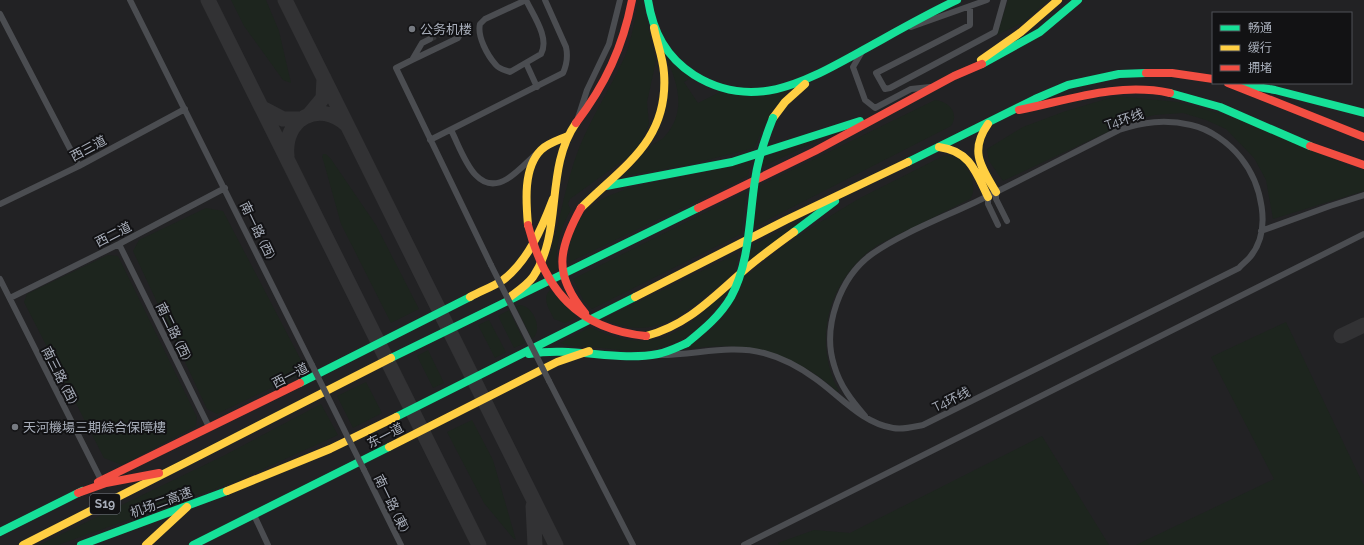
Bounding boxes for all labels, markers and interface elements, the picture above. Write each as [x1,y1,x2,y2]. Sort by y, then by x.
legend [1212,12,1352,84]
text: 畅通 [1248,21,1272,35]
place label: 公务机楼 [420,22,472,37]
marker: 公务机楼 [407,24,417,34]
text: 缓行 [1248,41,1272,55]
text: 拥堵 [1248,61,1272,75]
street label: T4环线 [1103,106,1145,133]
street label: 西三道 [67,133,109,164]
street label: 南一路 (西) [237,199,278,262]
street label: 西二道 [92,219,134,250]
street label: 南二路 (西) [153,300,194,363]
street label: 南三路 (西) [39,344,80,406]
street label: 西一道 [269,360,311,391]
street label: T4环线 [930,384,972,415]
place label: 天河機場三期綜合保障樓 [23,420,166,435]
street label: 东一道 [364,420,406,451]
marker: 天河機場三期綜合保障樓 [10,422,20,432]
street label: 南一路 (東) [371,472,412,535]
street label: 机场二高速 [128,484,194,521]
road number: S19 [90,494,120,514]

